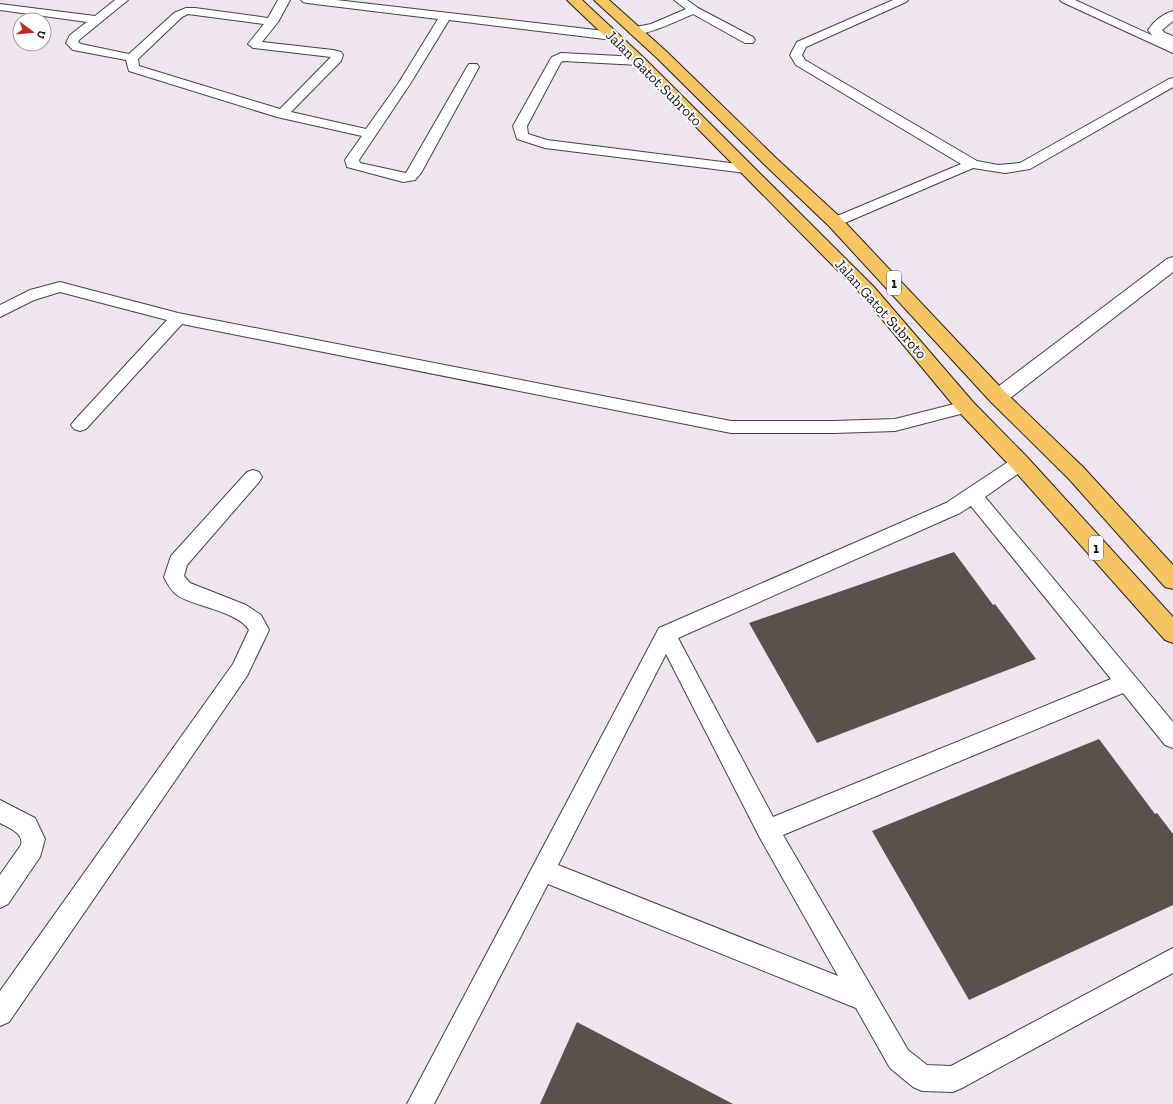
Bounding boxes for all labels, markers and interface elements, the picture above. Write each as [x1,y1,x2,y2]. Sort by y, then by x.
north arrow [12,12,52,52]
street label: Jalan Gatot Subroto [602,26,706,130]
text: U [34,29,48,40]
street label: Jalan Gatot Subroto [831,255,931,363]
road number: 1 [887,271,901,295]
road number: 1 [1089,536,1103,560]

